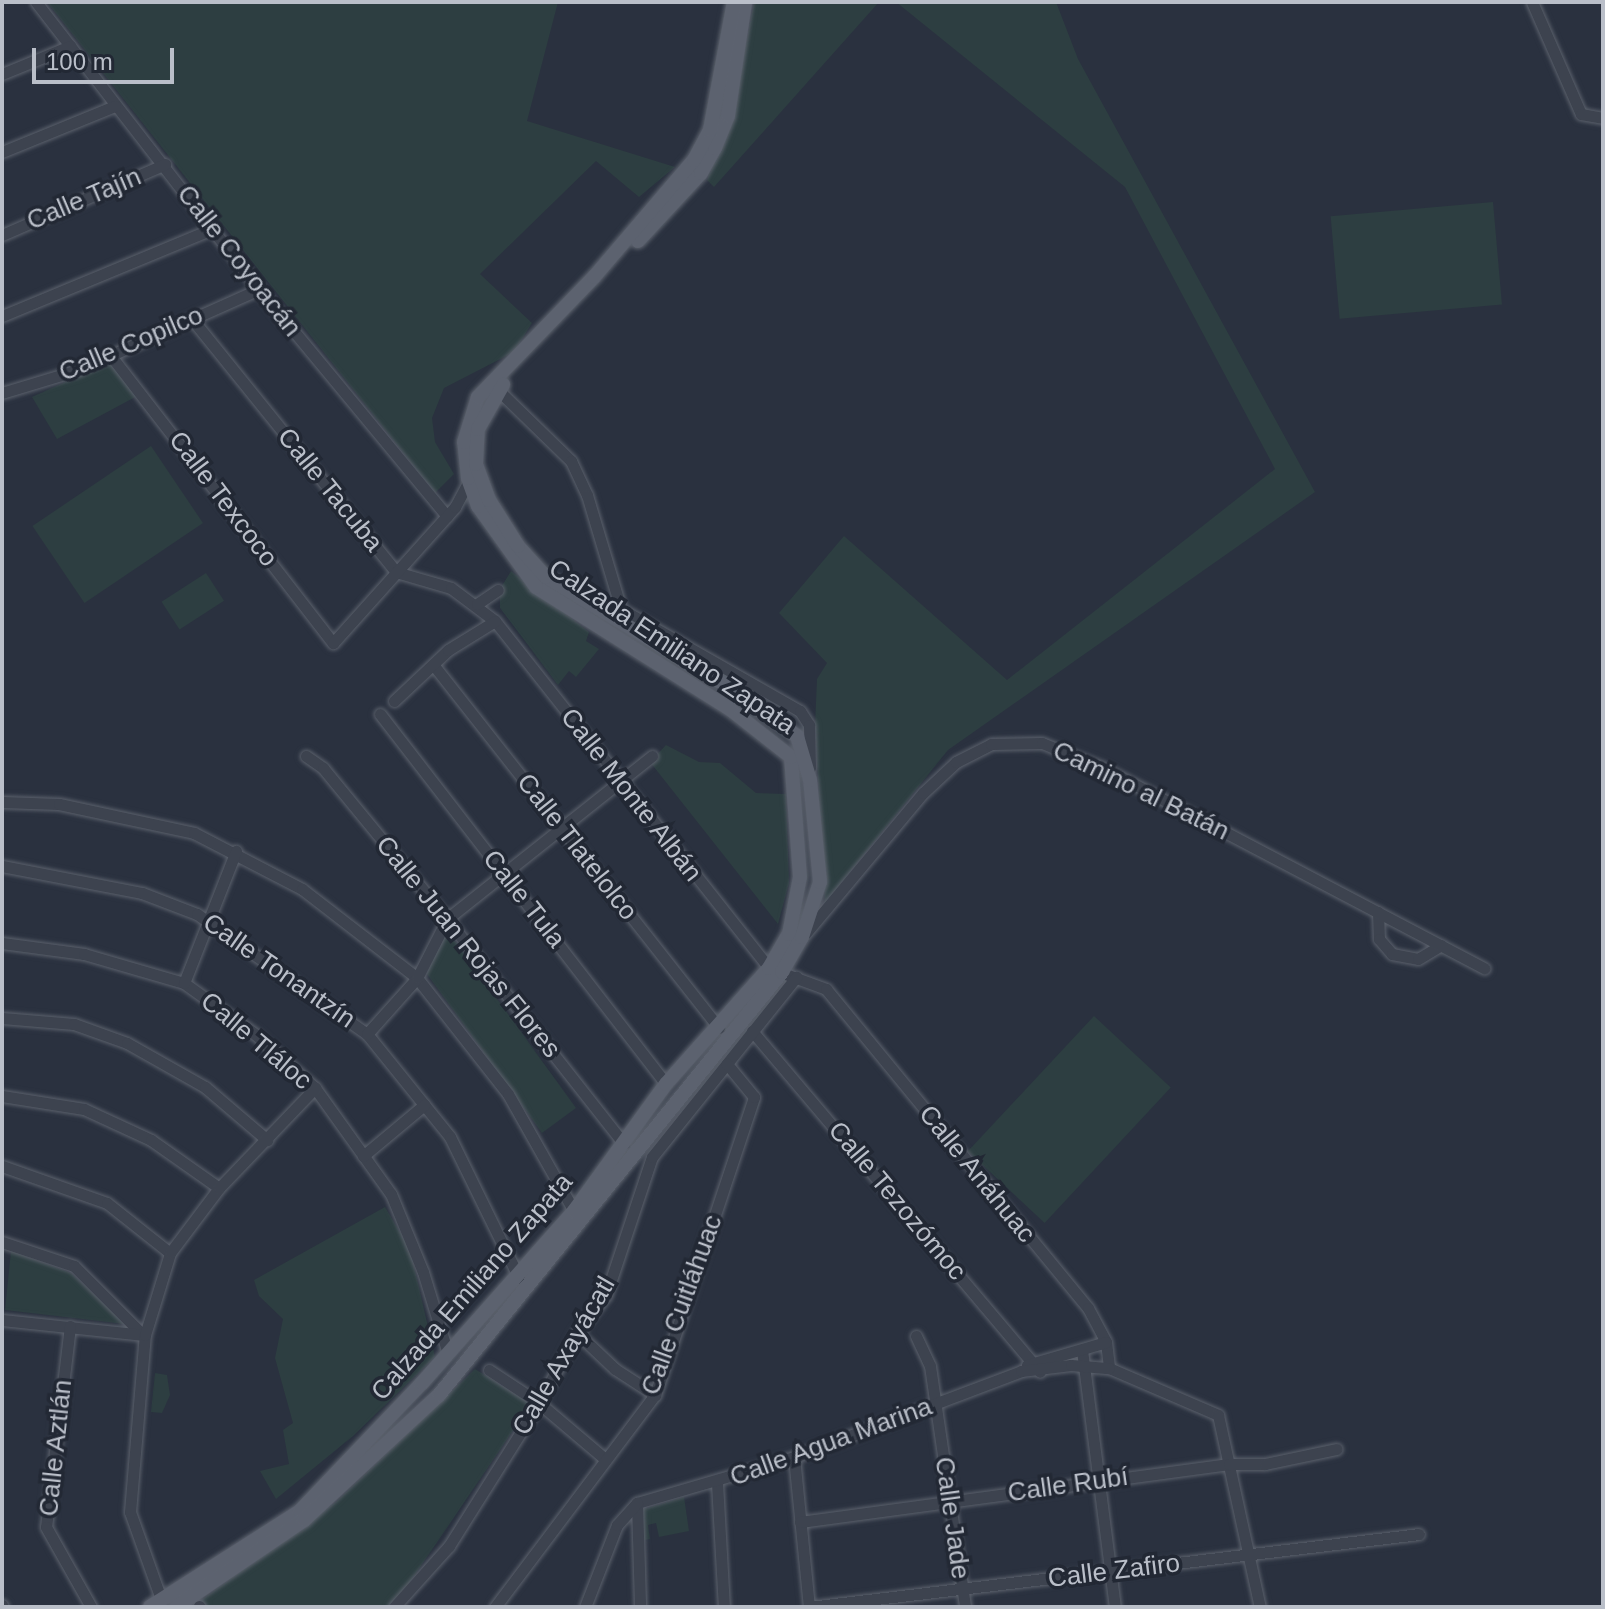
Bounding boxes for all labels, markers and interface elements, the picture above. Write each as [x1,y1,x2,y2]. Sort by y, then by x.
scale bar [36,32,178,82]
text: 100 m [46,48,113,75]
street label: Calle Tajín [22,161,146,237]
street label: Calle Coyoacán [170,179,308,343]
street label: Calle Copilco [54,300,208,388]
street label: Calle Tacuba [271,422,389,558]
street label: Calle Texcoco [162,425,284,573]
street label: Calzada Emiliano Zapata [543,553,801,741]
street label: Calle Monte Albán [553,702,709,888]
street label: Camino al Batán [1048,735,1234,847]
street label: Calle Tlatelolco [510,767,644,927]
street label: Calle Juan Rojas Flores [369,830,567,1064]
street label: Calle Tula [476,844,572,954]
street label: Calle Tonantzín [197,907,361,1035]
street label: Calle Tláloc [194,985,318,1097]
street label: Calle Anáhuac [912,1098,1042,1250]
street label: Calle Tezozómoc [821,1115,973,1287]
street label: Calzada Emiliano Zapata [365,1167,579,1407]
street label: Calle Cuitláhuac [635,1211,729,1399]
street label: Calle Axayácatl [506,1271,622,1441]
street label: Calle Aztlán [33,1377,79,1519]
street label: Calle Agua Marina [725,1391,937,1493]
street label: Calle Jade [928,1455,976,1581]
street label: Calle Rubí [1006,1461,1130,1509]
street label: Calle Zafiro [1046,1547,1182,1595]

